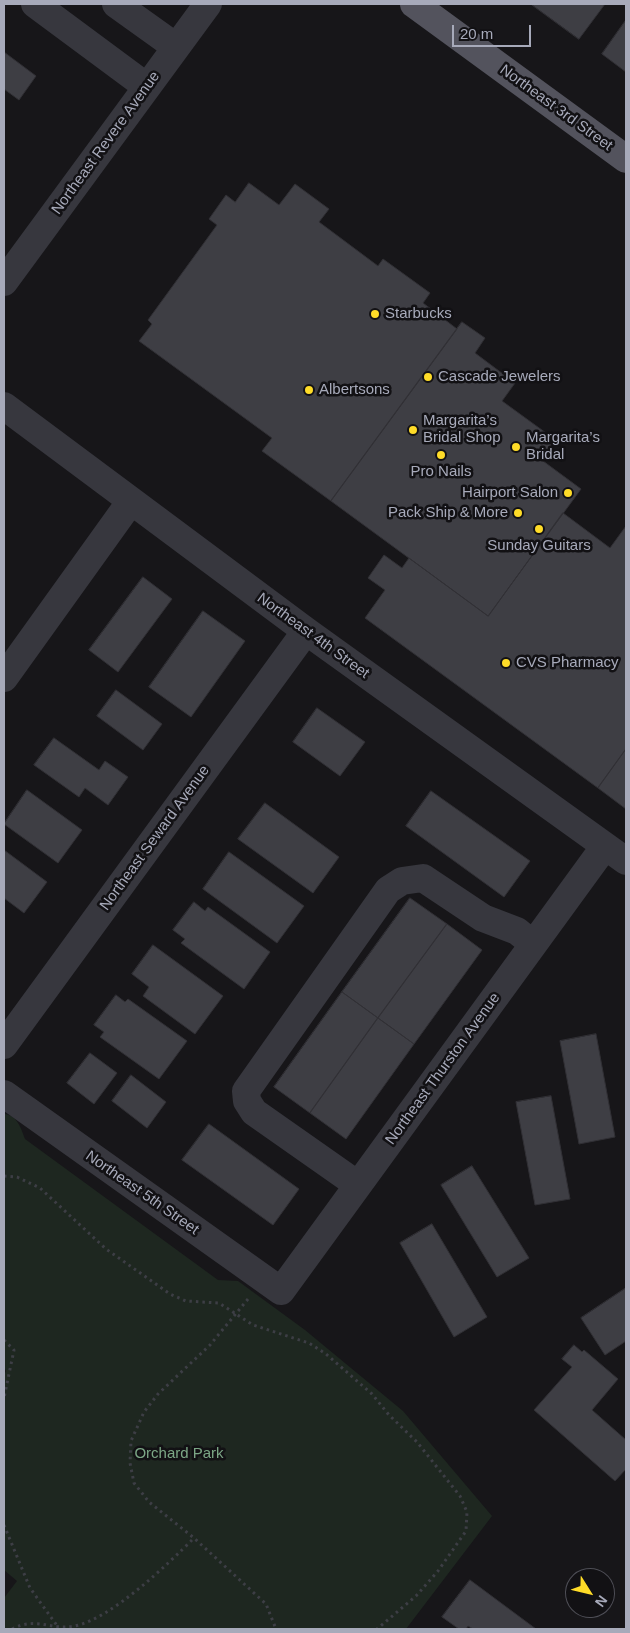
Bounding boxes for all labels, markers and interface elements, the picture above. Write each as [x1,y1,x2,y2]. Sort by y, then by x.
scale bar [455,15,534,47]
text: 20 m [460,25,493,42]
street label: Northeast 3rd Street [496,61,616,155]
street label: Northeast Revere Avenue [48,68,164,218]
place label: Starbucks [385,305,452,323]
marker: Starbucks [369,308,381,320]
place label: Cascade Jewelers [438,368,561,386]
marker: Cascade Jewelers [422,371,434,383]
place label: Albertsons [319,381,390,399]
marker: Albertsons [303,384,315,396]
place label: Margarita’s Bridal Shop [423,412,501,447]
marker: Margarita’s Bridal Shop [407,424,419,436]
place label: Margarita’s Bridal [526,429,600,464]
marker: Margarita’s Bridal [510,441,522,453]
marker: Pro Nails [435,449,447,461]
place label: Pro Nails [411,463,471,481]
place label: Hairport Salon [462,484,558,502]
marker: Hairport Salon [562,487,574,499]
place label: Pack Ship & More [388,504,508,522]
marker: Pack Ship & More [512,507,524,519]
marker: Sunday Guitars [533,523,545,535]
place label: Sunday Guitars [487,537,591,555]
street label: Northeast 4th Street [253,589,373,683]
place label: CVS Pharmacy [516,654,619,672]
marker: CVS Pharmacy [500,657,512,669]
street label: Northeast Seward Avenue [96,762,214,914]
street label: Northeast Thurston Avenue [382,990,504,1148]
street label: Northeast 5th Street [82,1147,202,1239]
park label: Orchard Park [134,1445,224,1463]
north arrow [565,1568,615,1618]
text: N [592,1592,611,1610]

